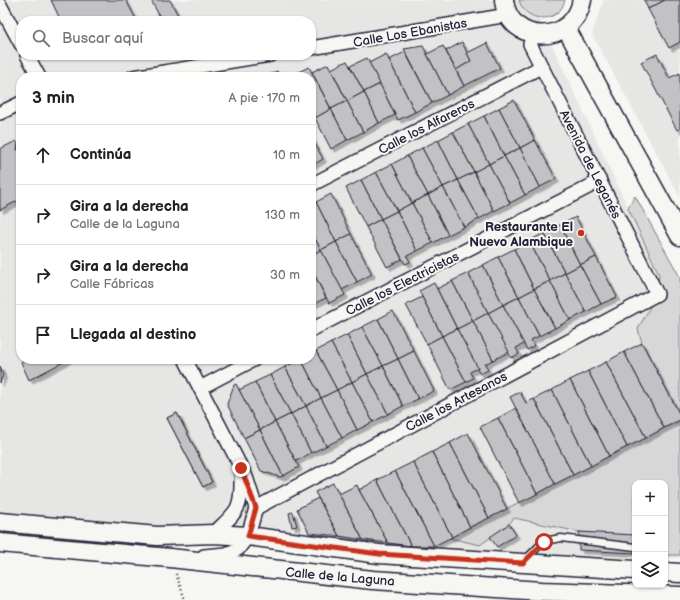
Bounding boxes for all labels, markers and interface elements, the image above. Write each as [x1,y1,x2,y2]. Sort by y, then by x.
street label: Calle Los Ebanistas [352,15,469,51]
search box [16,16,316,60]
icon: search [30,27,52,49]
text: Buscar aquí [62,29,143,48]
text: 3 min [32,88,75,108]
text: A pie · 170 m [228,90,300,106]
street label: Calle los Alfareros [376,95,478,158]
street label: Avenida de Leganés [556,107,625,222]
icon: ahead [32,144,54,166]
text: Continúa [70,145,131,164]
text: 10 m [273,147,300,163]
text: Gira a la derecha [70,197,189,216]
icon: right [32,204,54,226]
text: 130 m [265,207,300,223]
text: Calle de la Laguna [70,216,180,232]
place label: Restaurante El Nuevo Alambique [469,219,574,250]
marker: Restaurante El Nuevo Alambique [576,228,586,238]
street label: Calle los Electricistas [343,248,462,319]
text: Gira a la derecha [70,257,189,276]
icon: right [32,264,54,286]
text: 30 m [270,267,300,283]
text: Calle Fábricas [70,276,154,292]
icon: arrive [32,324,54,346]
text: Llegada al destino [70,325,196,344]
street label: Calle los Artesanos [403,368,510,435]
route end [232,459,250,477]
map controls [632,480,668,588]
button: + [632,480,668,516]
button: − [632,516,668,552]
route start [535,533,553,551]
button: layers [632,552,668,588]
street label: Calle de la Laguna [285,564,395,590]

